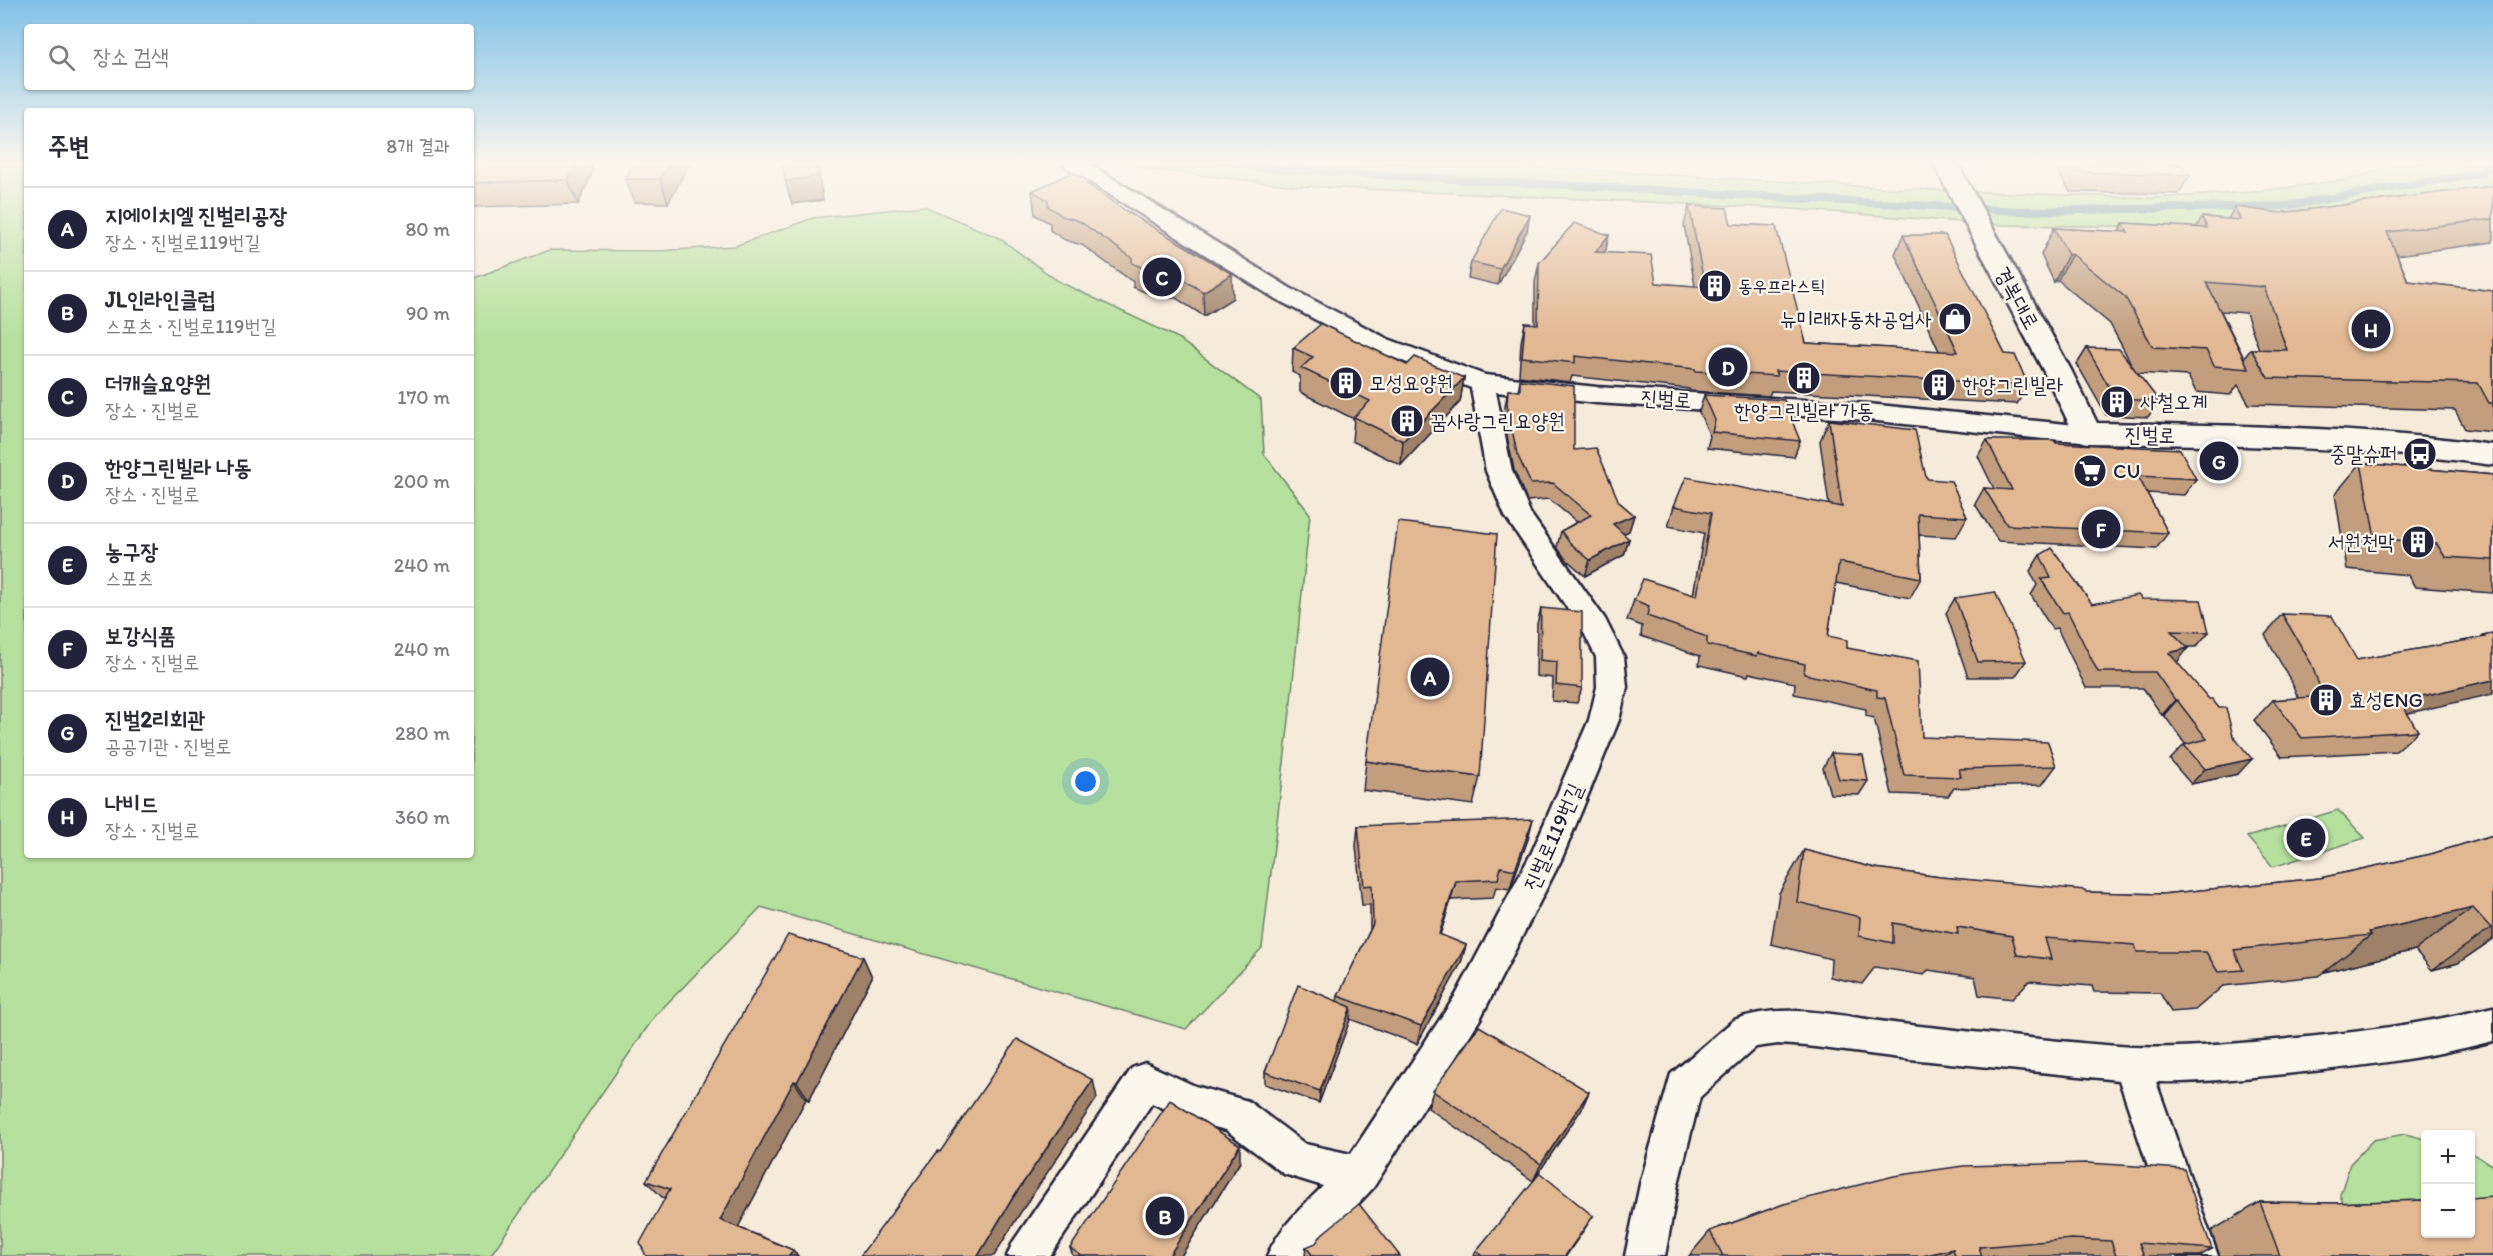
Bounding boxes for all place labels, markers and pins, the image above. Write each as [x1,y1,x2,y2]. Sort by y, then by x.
pin: C [1142,254,1182,300]
building icon: 동우프라스틱 [1697,268,1733,304]
place label: 동우프라스틱 [1738,275,1825,297]
shop icon: 뉴미래자동차공업사 [1937,301,1973,337]
place label: 뉴미래자동차공업사 [1780,306,1932,331]
pin: H [2352,306,2390,352]
pin: D [1708,344,1748,389]
building icon: 한양그린빌라 가동 [1786,360,1822,396]
building icon: 모성요양원 [1328,365,1364,401]
building icon: 한양그린빌라 [1921,367,1957,403]
place label: 모성요양원 [1369,370,1454,395]
place label: 한양그린빌라 [1962,372,2063,397]
building icon: 사철오계 [2099,384,2135,420]
place label: 사철오계 [2140,389,2208,414]
place label: 한양그린빌라 가동 [1734,398,1874,423]
building icon: 꿈사랑그린요양원 [1389,403,1425,439]
place label: 꿈사랑그린요양원 [1430,408,1565,433]
bus stop icon: 중말슈퍼 [2402,436,2438,472]
pin: G [2200,438,2238,484]
place label: 중말슈퍼 [2329,441,2397,466]
supermarket icon: CU [2072,453,2108,489]
place label: CU [2113,458,2140,483]
pin: F [2082,506,2120,552]
building icon: 서원천막 [2400,524,2436,560]
place label: 서원천막 [2327,529,2395,554]
pin: A [1410,654,1450,700]
building icon: 효성ENG [2308,682,2344,718]
place label: 효성ENG [2349,687,2423,712]
pin: E [2286,816,2326,860]
pin: B [1146,1194,1184,1238]

